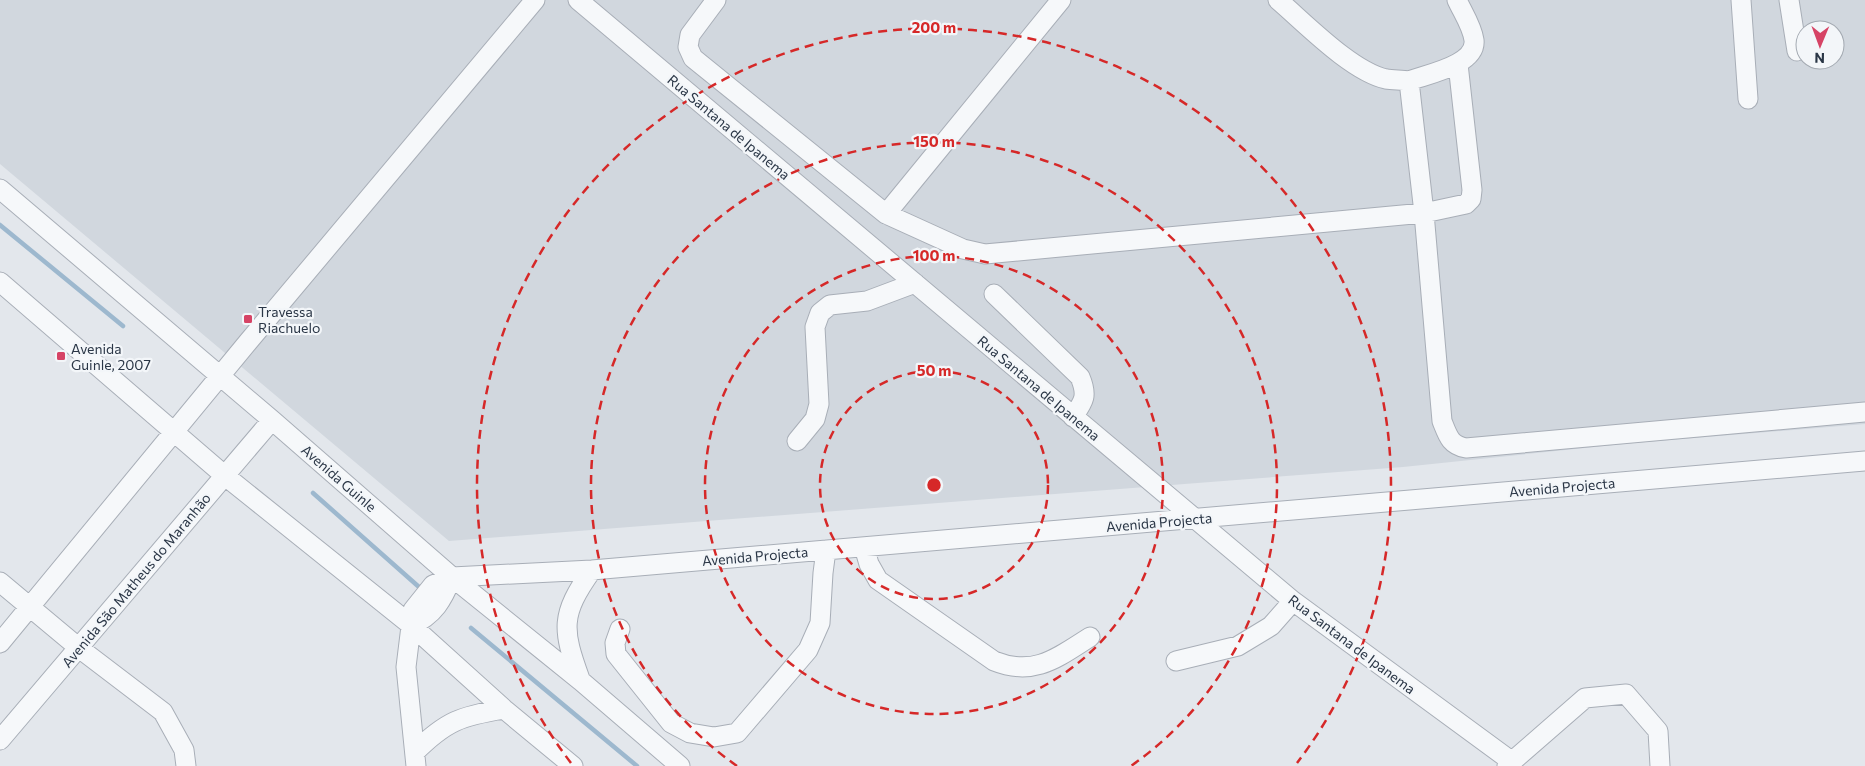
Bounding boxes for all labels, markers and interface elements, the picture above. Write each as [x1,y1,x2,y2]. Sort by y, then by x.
text: 200 m [912,18,956,36]
north arrow [1795,20,1845,70]
text: N [1814,50,1825,67]
street label: Rua Santana de Ipanema [664,71,794,183]
text: 150 m [913,132,955,150]
text: 100 m [913,246,955,264]
place label: Travessa Riachuelo [258,303,320,336]
marker: Travessa Riachuelo [242,313,254,325]
street label: Rua Santana de Ipanema [974,332,1104,444]
place label: Avenida Guinle, 2007 [71,340,151,373]
marker: Avenida Guinle, 2007 [55,350,67,362]
text: 50 m [917,361,951,379]
street label: Avenida Guinle [298,441,380,515]
street label: Avenida Projecta [1508,474,1616,500]
centre of rings [925,476,943,494]
street label: Avenida São Matheus do Maranhão [58,489,214,671]
street label: Avenida Projecta [1105,509,1213,535]
street label: Avenida Projecta [701,543,809,569]
street label: Rua Santana de Ipanema [1285,591,1419,697]

